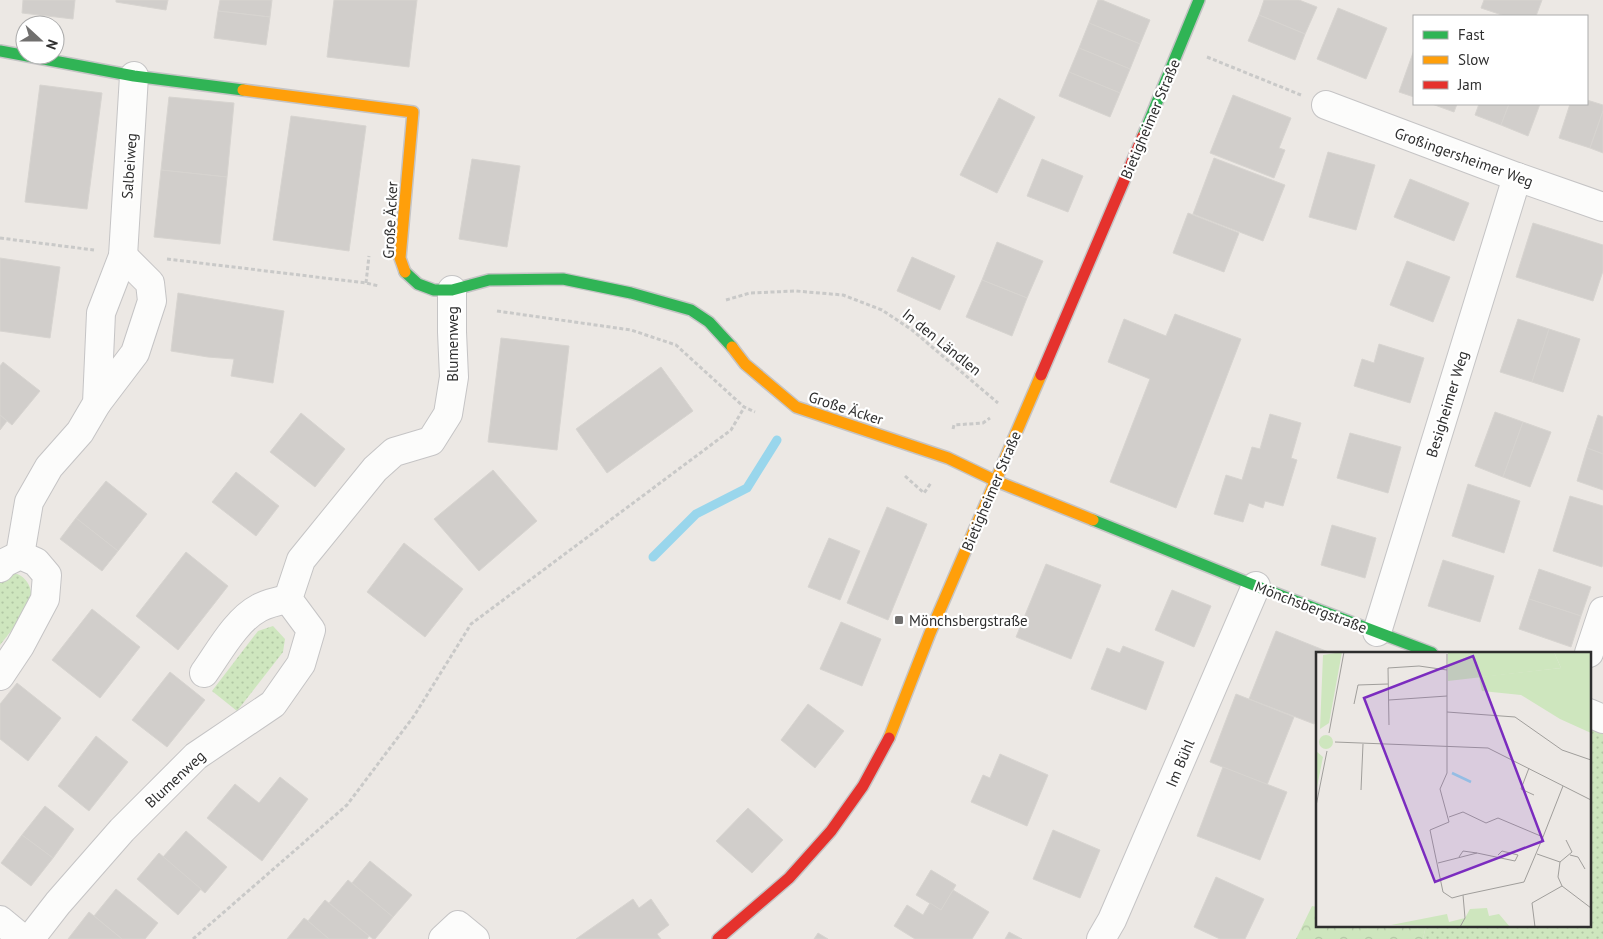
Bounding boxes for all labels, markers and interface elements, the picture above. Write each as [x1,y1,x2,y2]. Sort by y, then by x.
north arrow [15,15,65,65]
legend [1413,15,1588,105]
text: Fast [1458,25,1485,44]
text: N [42,37,62,52]
text: Slow [1458,50,1489,69]
street label: Bietigheimer Straße [1116,56,1184,182]
text: Jam [1457,75,1482,94]
street label: Großingersheimer Weg [1392,123,1536,191]
street label: Salbeiweg [117,132,141,200]
street label: Große Äcker [378,181,402,259]
street label: In den Ländlen [899,304,985,380]
street label: Blumenweg [443,306,462,382]
street label: Besigheimer Weg [1422,348,1472,460]
street label: Große Äcker [806,387,886,429]
street label: Bietigheimer Straße [957,428,1025,554]
street label: Mönchsbergstraße [1252,577,1370,637]
place label: Mönchsbergstraße [909,611,1028,630]
marker: Mönchsbergstraße [893,614,905,626]
inset map [1316,652,1590,926]
street label: Im Bühl [1161,736,1199,790]
street label: Blumenweg [141,746,209,812]

